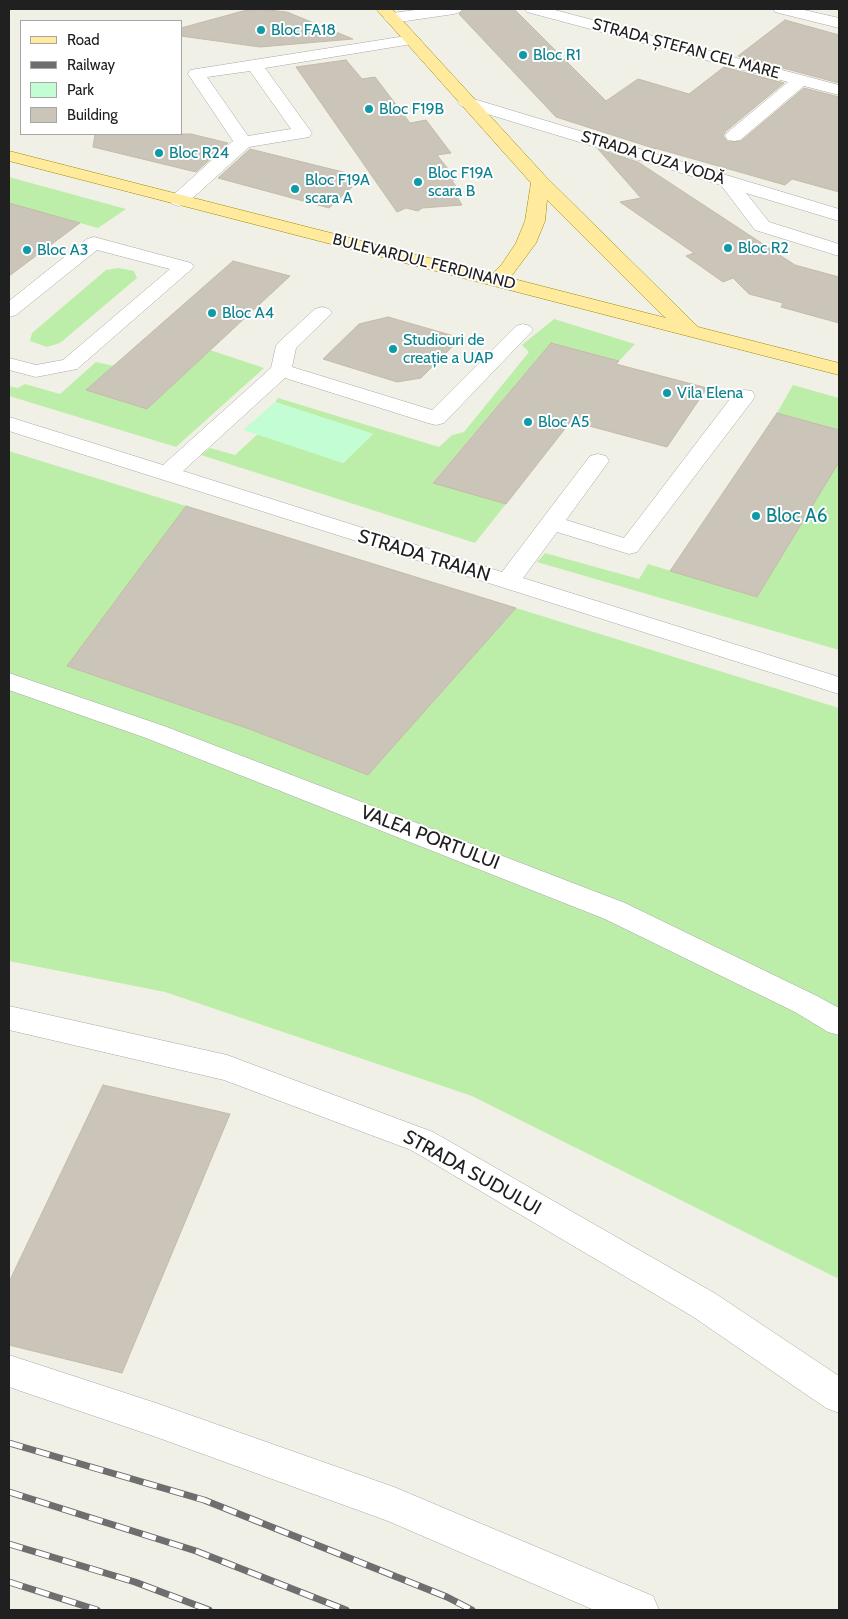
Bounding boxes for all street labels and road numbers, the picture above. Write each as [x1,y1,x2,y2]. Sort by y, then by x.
street label: STRADA ȘTEFAN CEL MARE [590,15,782,83]
street label: STRADA CUZA VODĂ [579,127,727,189]
street label: BULEVARDUL FERDINAND [331,230,517,294]
street label: STRADA TRAIAN [355,525,493,587]
street label: VALEA PORTULUI [357,801,503,875]
street label: STRADA SUDULUI [399,1126,545,1220]

